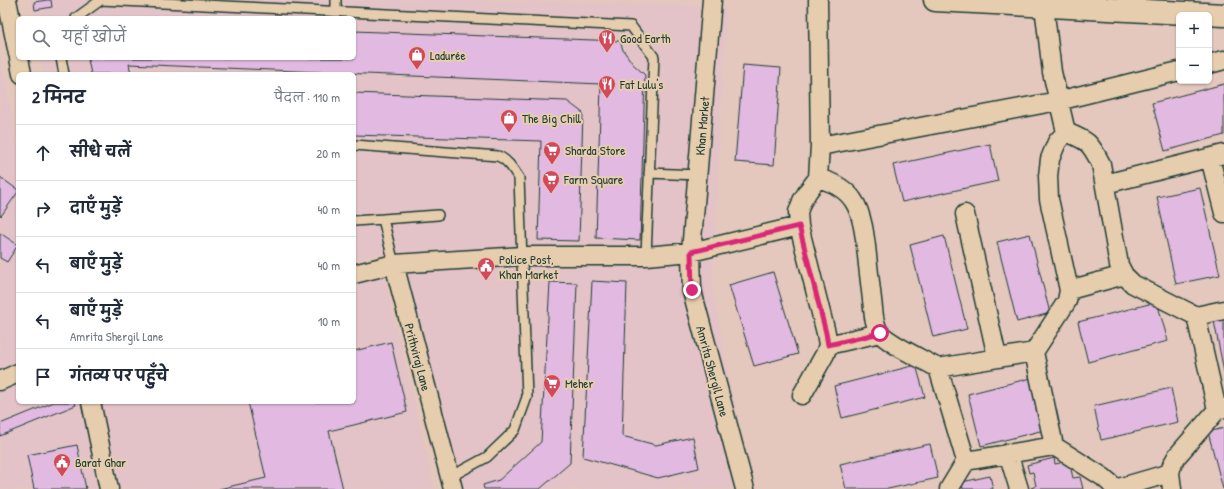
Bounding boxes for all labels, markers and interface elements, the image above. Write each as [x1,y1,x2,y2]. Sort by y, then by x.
map controls [1176,12,1212,84]
button: + [1176,12,1212,48]
search box [16,16,356,60]
text: यहाँ खोजें [62,26,126,47]
icon: search [30,27,52,49]
restaurant icon: Good Earth [597,28,617,53]
place label: Good Earth [620,29,671,47]
shop icon: Ladurée [407,45,427,70]
place label: Ladurée [430,46,466,64]
button: − [1176,48,1212,84]
restaurant icon: Fat Lulu's [597,74,617,99]
place label: Fat Lulu's [619,75,663,93]
text: 2 मिनट [32,85,85,108]
text: पैदल · 110 m [274,88,340,106]
street label: Khan Market [690,95,714,156]
shop icon: The Big Chill [499,108,519,133]
place label: The Big Chill [522,109,581,127]
supermarket icon: Sharda Store [542,140,562,165]
text: सीधे चलें [70,141,131,162]
place label: Sharda Store [565,141,626,159]
icon: ahead [32,142,54,164]
text: 20 m [316,144,340,162]
supermarket icon: Farm Square [541,169,561,194]
place label: Farm Square [563,170,623,188]
text: दाएँ मुड़ें [70,197,122,218]
icon: right [32,198,54,220]
text: 40 m [317,200,340,218]
place label: Police Post, Khan Market [499,250,559,283]
text: बाएँ मुड़ें [70,253,122,274]
icon: left [32,254,54,276]
text: 40 m [317,256,340,274]
public building icon: Police Post, Khan Market [476,256,496,281]
route end [683,281,701,299]
text: बाएँ मुड़ें [70,300,122,321]
icon: left [32,310,54,332]
text: 10 m [318,312,340,330]
street label: Prithviraj Lane [400,321,436,393]
street label: Amrita Shergil Lane [692,324,734,418]
route start [871,324,889,342]
text: Amrita Shergil Lane [70,327,163,345]
text: गंतव्य पर पहुँचे [70,365,168,386]
icon: arrive [32,366,54,388]
supermarket icon: Meher [542,373,562,398]
place label: Meher [565,374,594,392]
public building icon: Barat Ghar [52,452,72,477]
place label: Barat Ghar [75,453,126,471]

